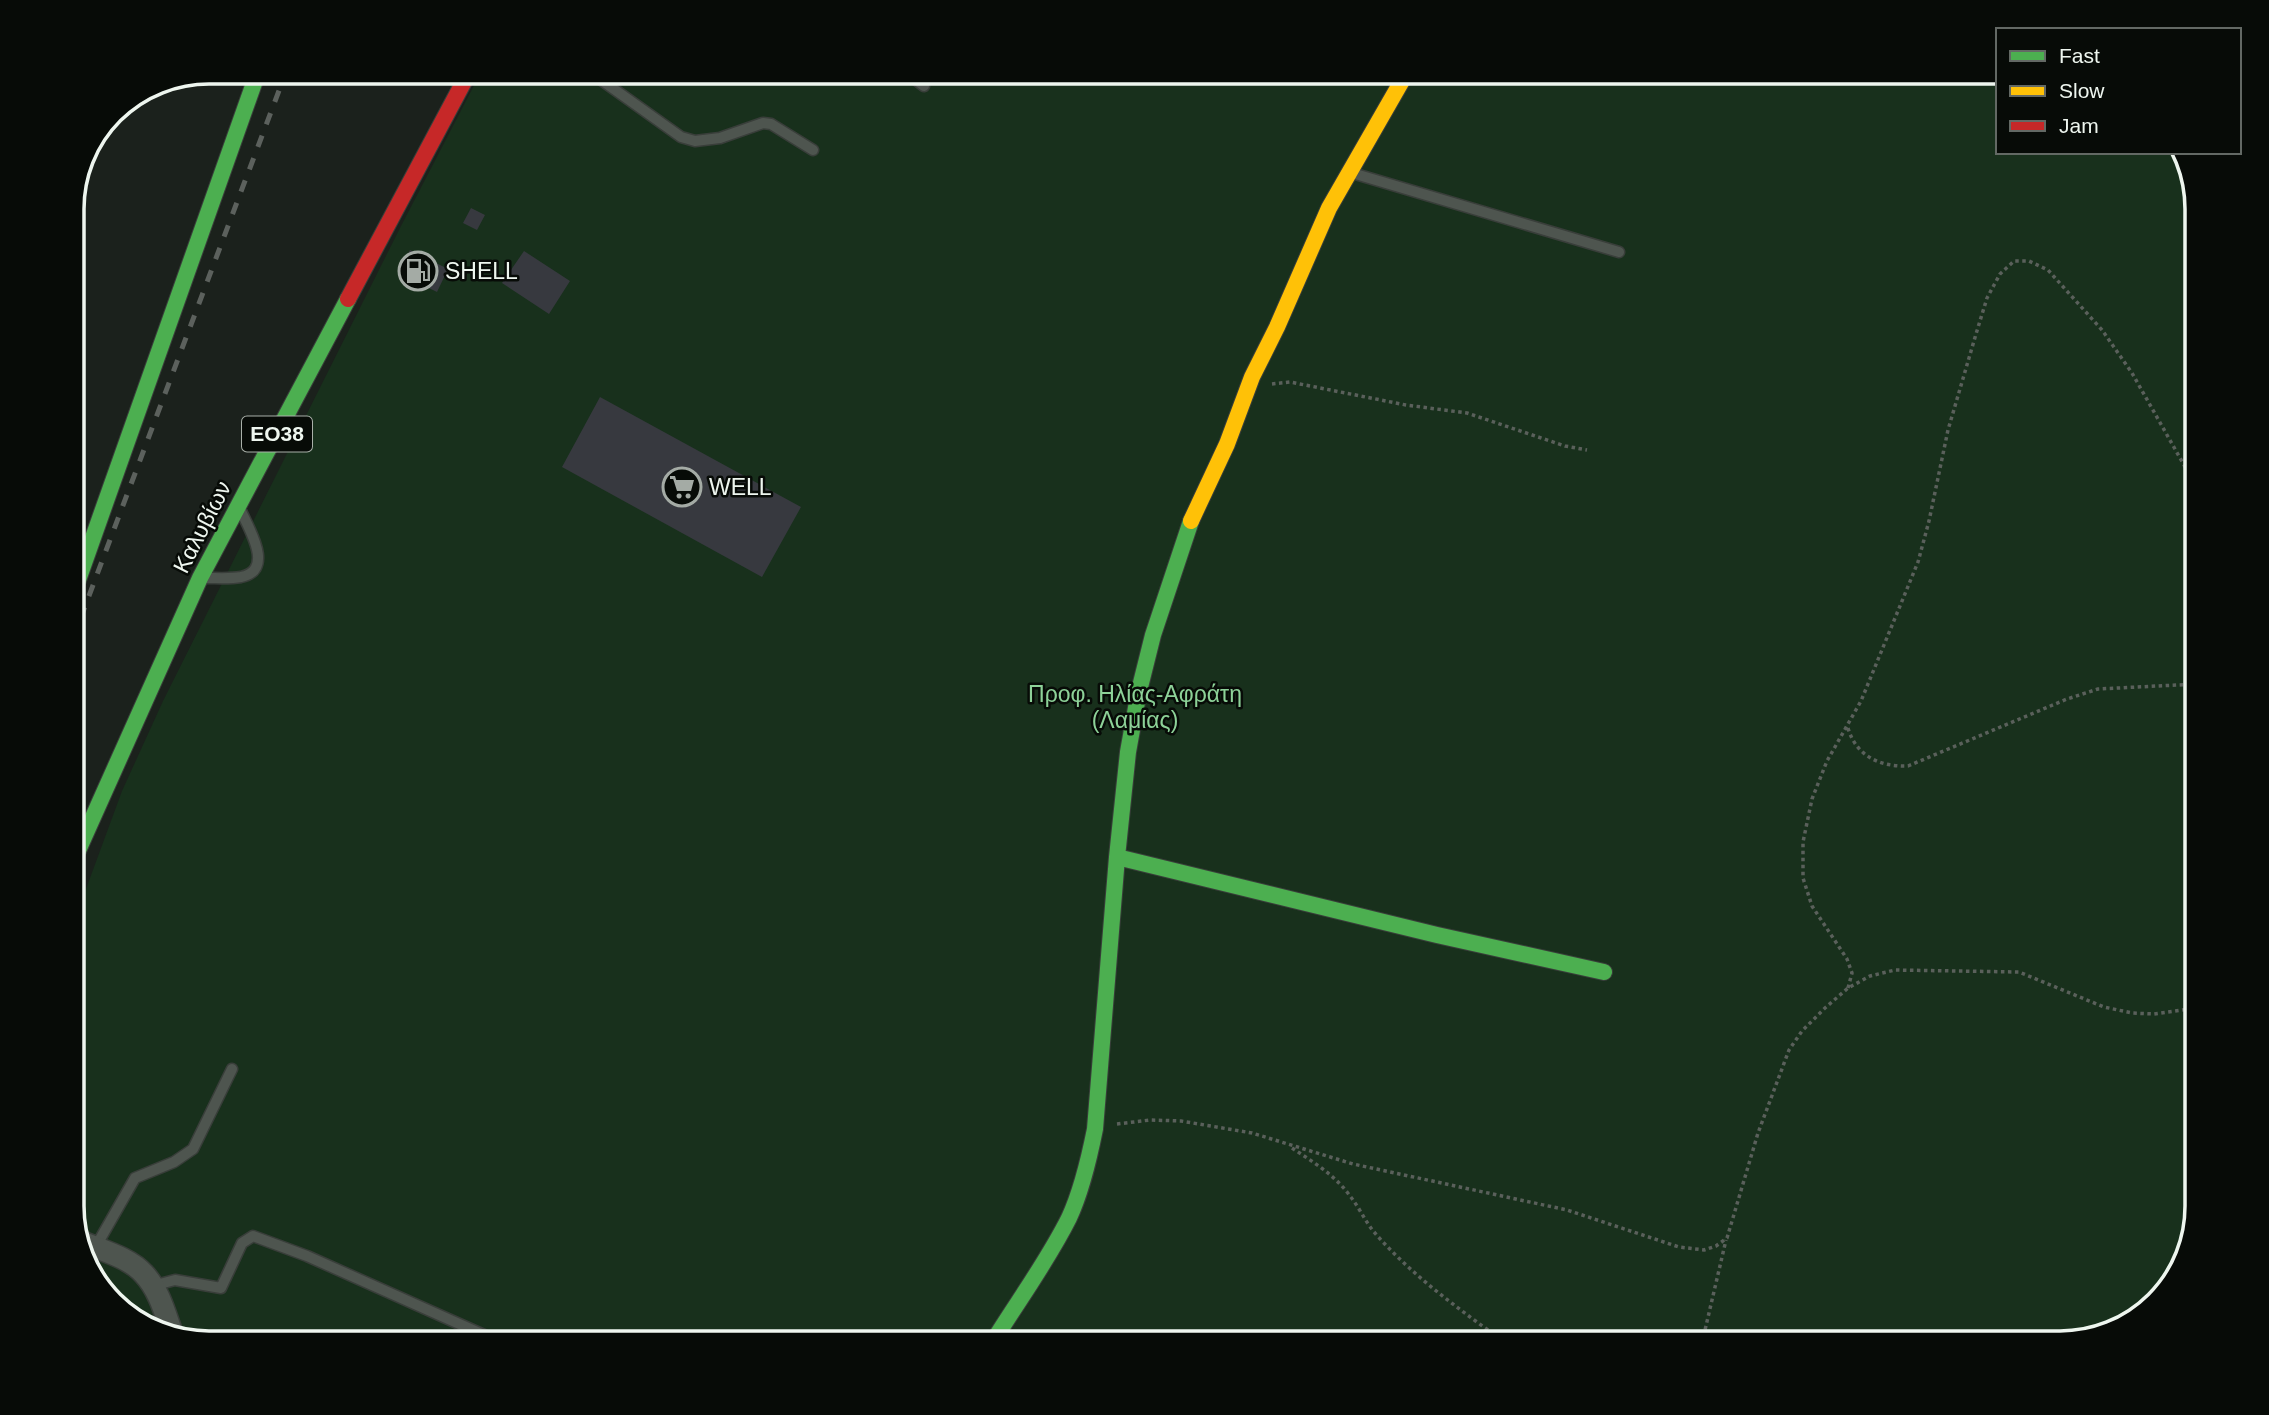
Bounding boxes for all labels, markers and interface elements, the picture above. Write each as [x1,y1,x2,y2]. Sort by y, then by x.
legend [1996,28,2241,154]
text: Fast [2059,44,2100,67]
text: Slow [2059,79,2105,102]
text: Jam [2059,114,2099,137]
fuel station icon: SHELL [397,250,439,292]
place label: SHELL [445,258,518,284]
road number: ΕΟ38 [242,416,312,452]
supermarket icon: WELL [661,466,703,508]
place label: WELL [709,474,772,500]
street label: Καλυβίων [168,477,236,577]
park label: Προφ. Ηλίας-Αφράτη (Λαμίας) [1028,681,1242,733]

